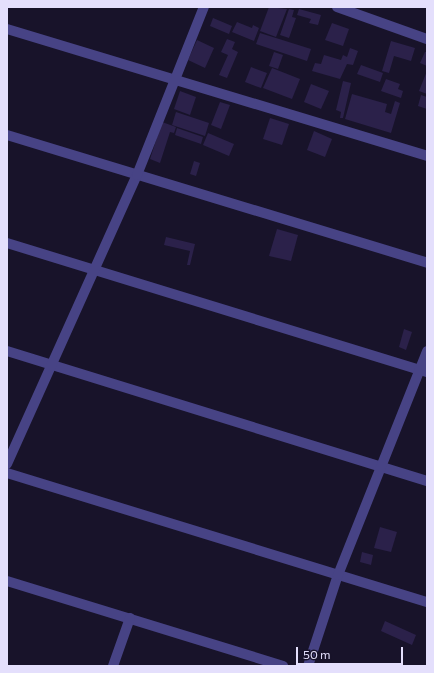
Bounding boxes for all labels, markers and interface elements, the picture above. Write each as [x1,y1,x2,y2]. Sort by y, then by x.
scale bar [298,639,405,665]
text: 50 m [303,647,331,661]

